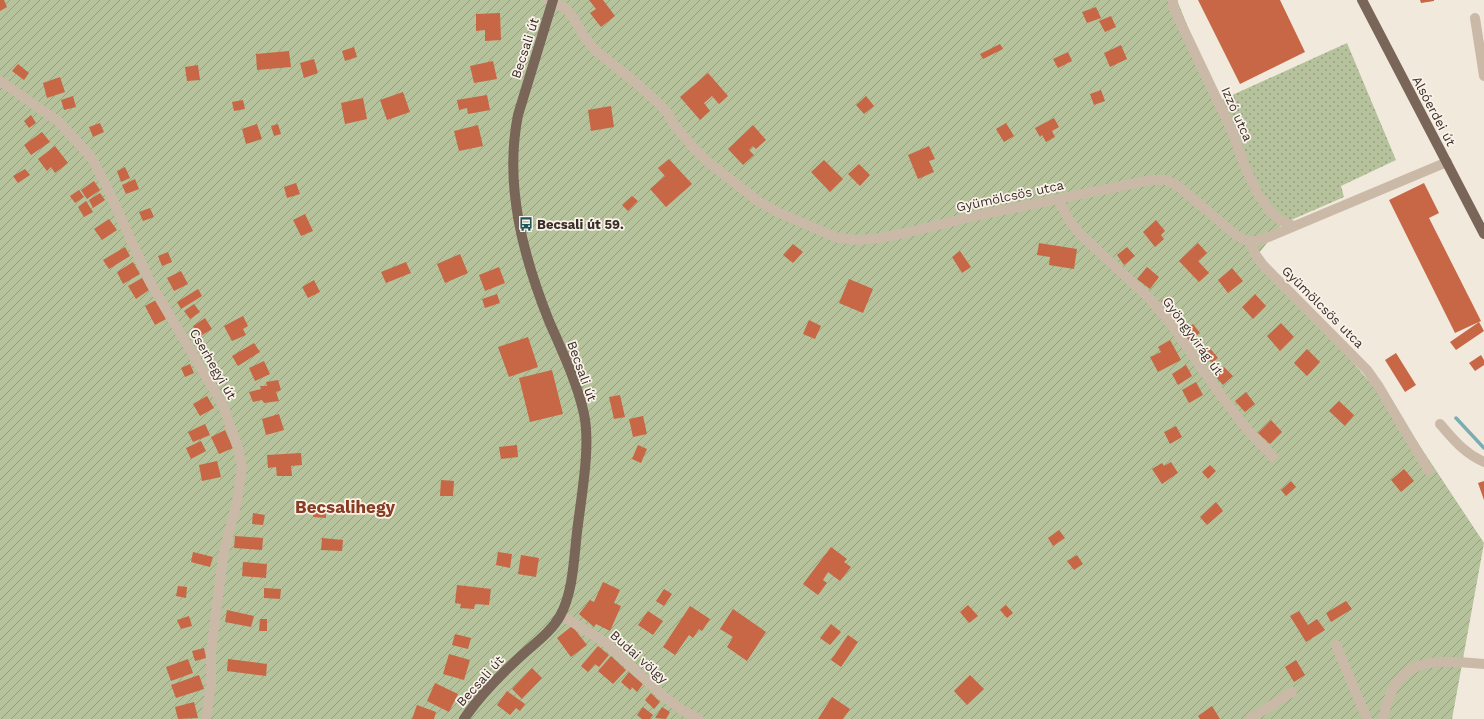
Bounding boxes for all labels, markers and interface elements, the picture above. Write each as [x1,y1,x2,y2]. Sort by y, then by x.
street label: Becsali út [508,15,542,80]
street label: Alsóerdei út [1409,74,1459,149]
street label: Izzó utca [1218,85,1256,144]
street label: Gyümölcsös utca [955,177,1066,215]
bus stop icon: Becsali út 59. [518,216,534,232]
place label: Becsali út 59. [537,217,624,232]
street label: Gyümölcsös utca [1279,263,1367,351]
street label: Gyöngyvirág út [1160,294,1227,378]
street label: Cserhegyi út [187,326,240,402]
street label: Becsali út [564,339,600,404]
district label: Becsalihegy [295,497,395,517]
street label: Budai völgy [607,627,671,687]
street label: Becsali út [453,652,507,709]

